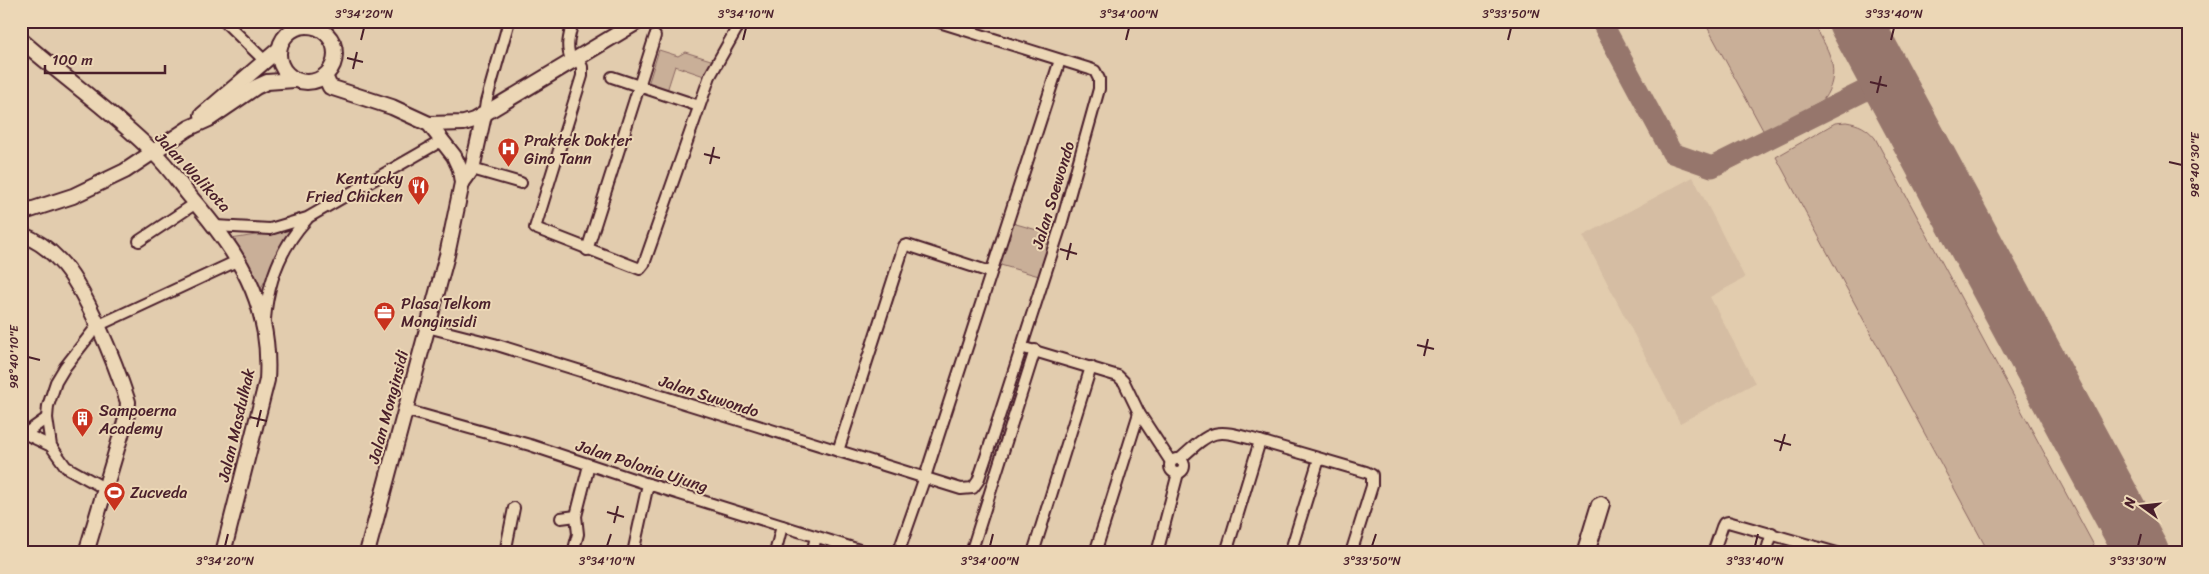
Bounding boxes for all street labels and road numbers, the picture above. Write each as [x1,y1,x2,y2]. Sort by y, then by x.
street label: Jalan Walikota [147,124,238,219]
street label: Jalan Soewondo [1023,137,1083,253]
street label: Jalan Monginsidi [359,347,417,468]
street label: Jalan Masdulhak [209,365,263,486]
street label: Jalan Suwondo [654,366,763,426]
street label: Jalan Polonia Ujung [571,431,712,501]

